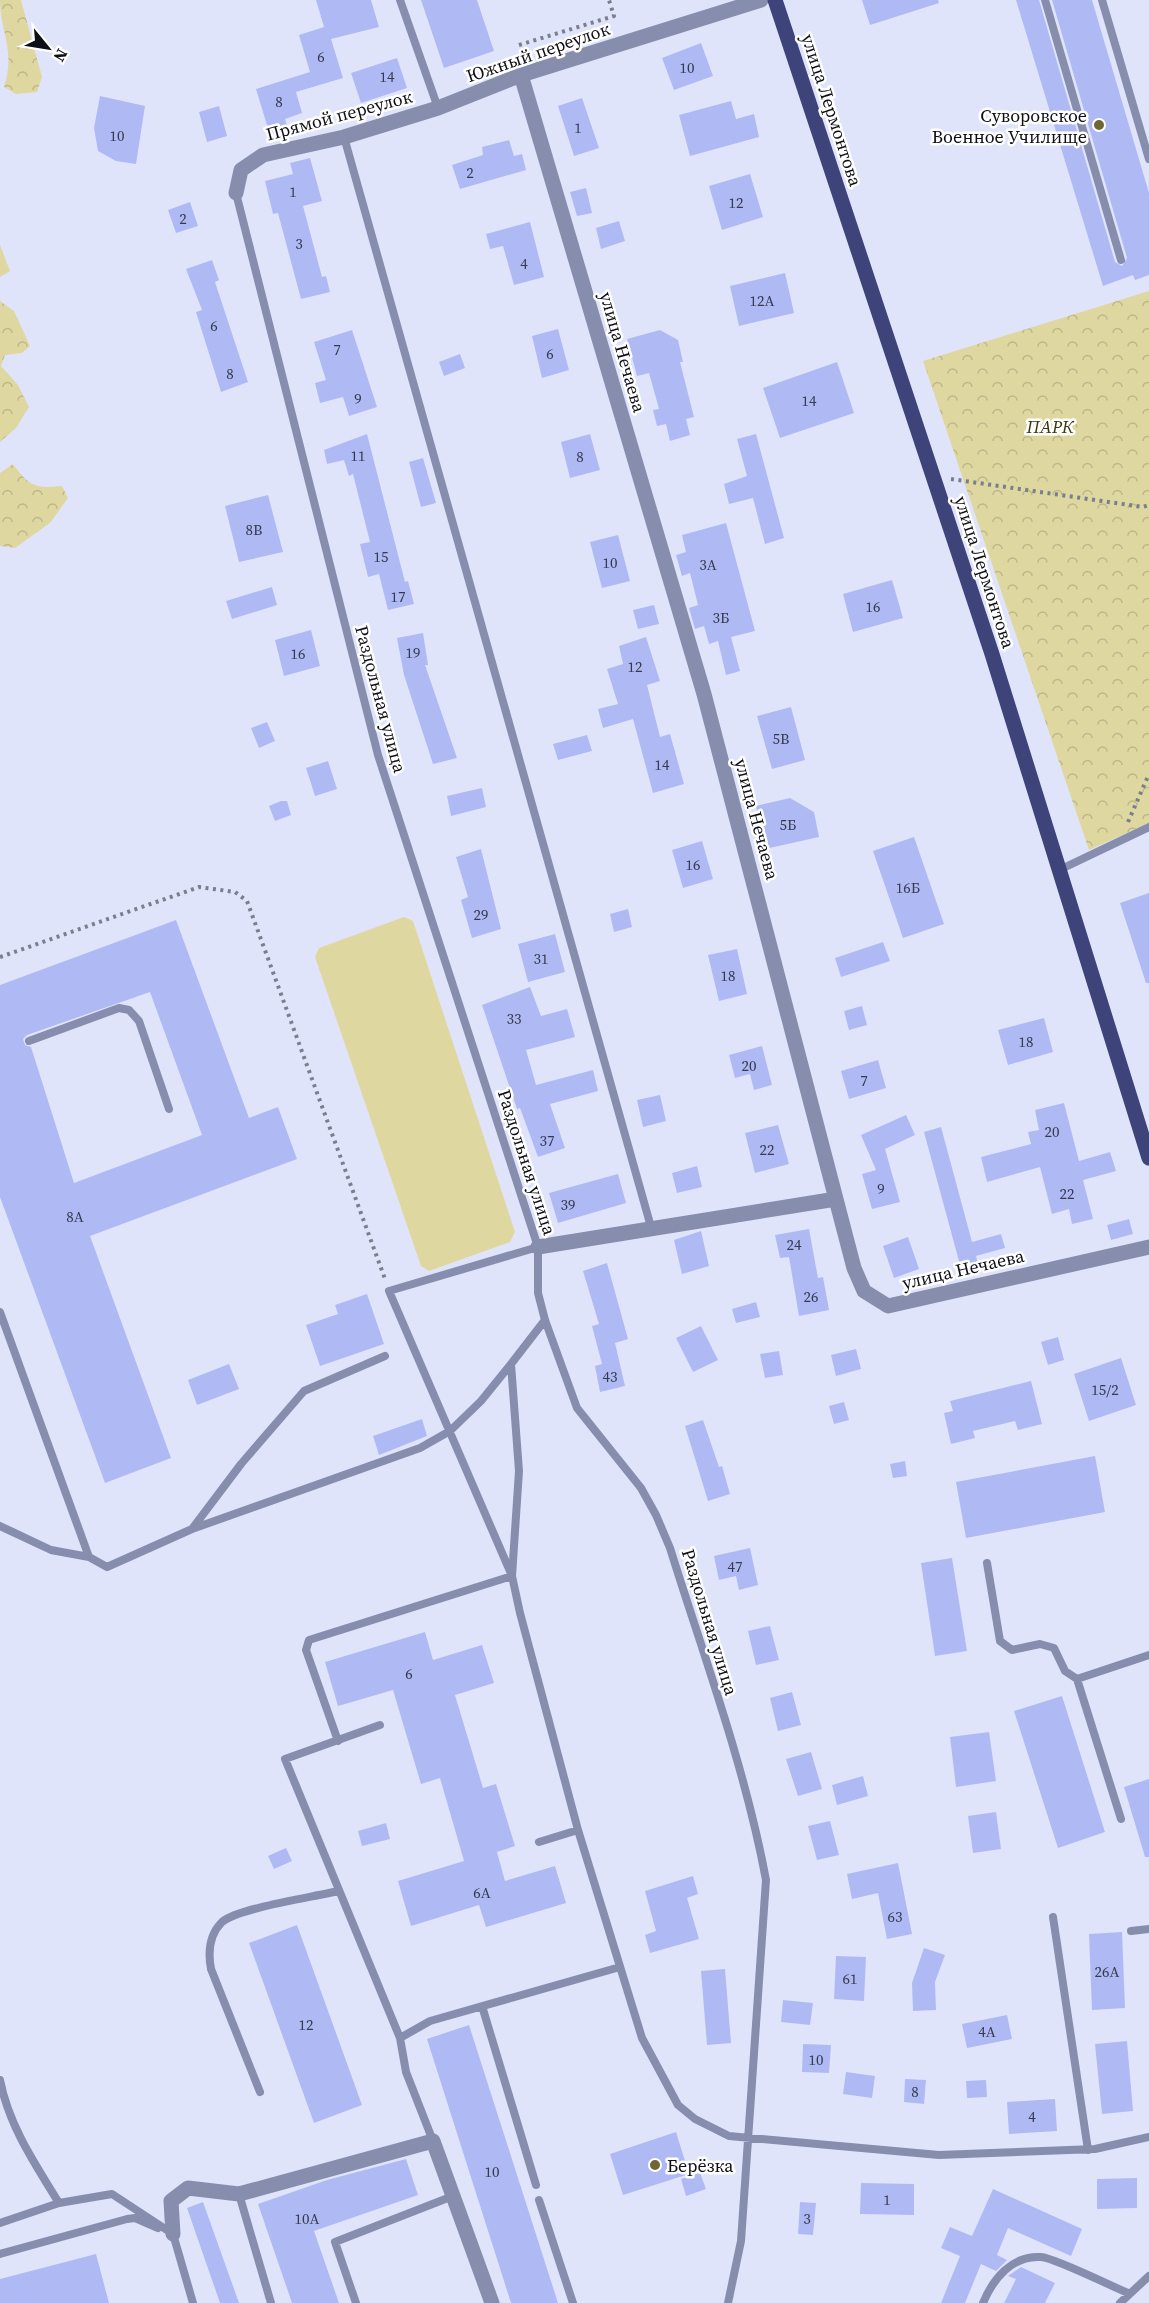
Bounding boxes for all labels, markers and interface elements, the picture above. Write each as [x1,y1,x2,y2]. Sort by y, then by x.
street label: Южный переулок [463,16,613,88]
north arrow [18,18,78,78]
street label: улица Лермонтова [796,31,869,190]
text: N [48,45,73,66]
house number: 6 [317,46,325,67]
house number: 10 [679,57,695,78]
house number: 14 [379,66,395,87]
street label: Прямой переулок [263,83,415,147]
house number: 8 [275,91,283,112]
place label: Суворовское Военное Училище [932,103,1087,149]
house number: 1 [574,117,582,138]
marker: Суворовское Военное Училище [1092,118,1106,132]
house number: 10 [109,125,125,146]
house number: 2 [466,162,474,183]
house number: 1 [289,181,297,202]
house number: 12 [728,192,744,213]
house number: 2 [179,208,187,229]
house number: 3 [295,233,303,254]
house number: 4 [520,253,528,274]
street label: улица Нечаева [594,289,652,416]
house number: 12А [750,290,775,311]
house number: 6 [210,315,218,336]
house number: 7 [333,339,341,360]
house number: 6 [546,343,554,364]
house number: 8 [226,363,234,384]
house number: 9 [354,388,362,409]
house number: 14 [801,390,817,411]
park label: ПАРК [1025,414,1075,439]
house number: 11 [350,445,366,466]
house number: 8 [576,446,584,467]
street label: улица Лермонтова [949,493,1022,652]
house number: 8В [246,519,262,540]
house number: 15 [373,546,389,567]
house number: 10 [602,552,618,573]
house number: 3А [699,554,717,575]
house number: 17 [390,586,406,607]
house number: 16 [865,596,881,617]
house number: 3Б [713,607,729,628]
street label: Раздольная улица [349,623,413,776]
house number: 19 [405,642,421,663]
house number: 16 [290,643,306,664]
house number: 12 [627,656,643,677]
house number: 5В [773,728,789,749]
house number: 14 [654,754,670,775]
street label: улица Нечаева [729,756,785,883]
house number: 5Б [780,814,796,835]
house number: 16 [685,854,701,875]
house number: 16Б [896,877,920,898]
house number: 29 [473,904,489,925]
house number: 31 [533,948,549,969]
house number: 18 [720,965,736,986]
house number: 33 [506,1008,522,1029]
house number: 18 [1018,1031,1034,1052]
house number: 20 [741,1055,757,1076]
house number: 7 [860,1070,868,1091]
street label: Раздольная улица [492,1086,563,1239]
house number: 20 [1044,1121,1060,1142]
house number: 37 [539,1130,555,1151]
house number: 22 [759,1139,775,1160]
house number: 9 [877,1178,885,1199]
house number: 22 [1059,1183,1075,1204]
house number: 39 [560,1194,576,1215]
house number: 8А [66,1206,84,1227]
house number: 24 [786,1234,802,1255]
street label: улица Нечаева [900,1243,1027,1295]
house number: 26 [803,1286,819,1307]
house number: 43 [602,1366,618,1387]
house number: 15/2 [1091,1379,1119,1400]
street label: Раздольная улица [676,1546,744,1699]
house number: 47 [727,1556,743,1577]
house number: 6 [405,1663,413,1684]
house number: 6А [473,1882,491,1903]
house number: 63 [887,1906,903,1927]
house number: 26А [1095,1961,1120,1982]
house number: 61 [842,1968,858,1989]
house number: 12 [298,2014,314,2035]
house number: 4А [978,2021,996,2042]
house number: 10 [808,2049,824,2070]
house number: 8 [911,2081,919,2102]
house number: 4 [1028,2106,1036,2127]
place label: Берёзка [667,2153,734,2178]
marker: Берёзка [648,2158,662,2172]
house number: 10 [484,2161,500,2182]
house number: 1 [883,2189,891,2210]
house number: 10А [295,2208,320,2229]
house number: 3 [803,2208,811,2229]

